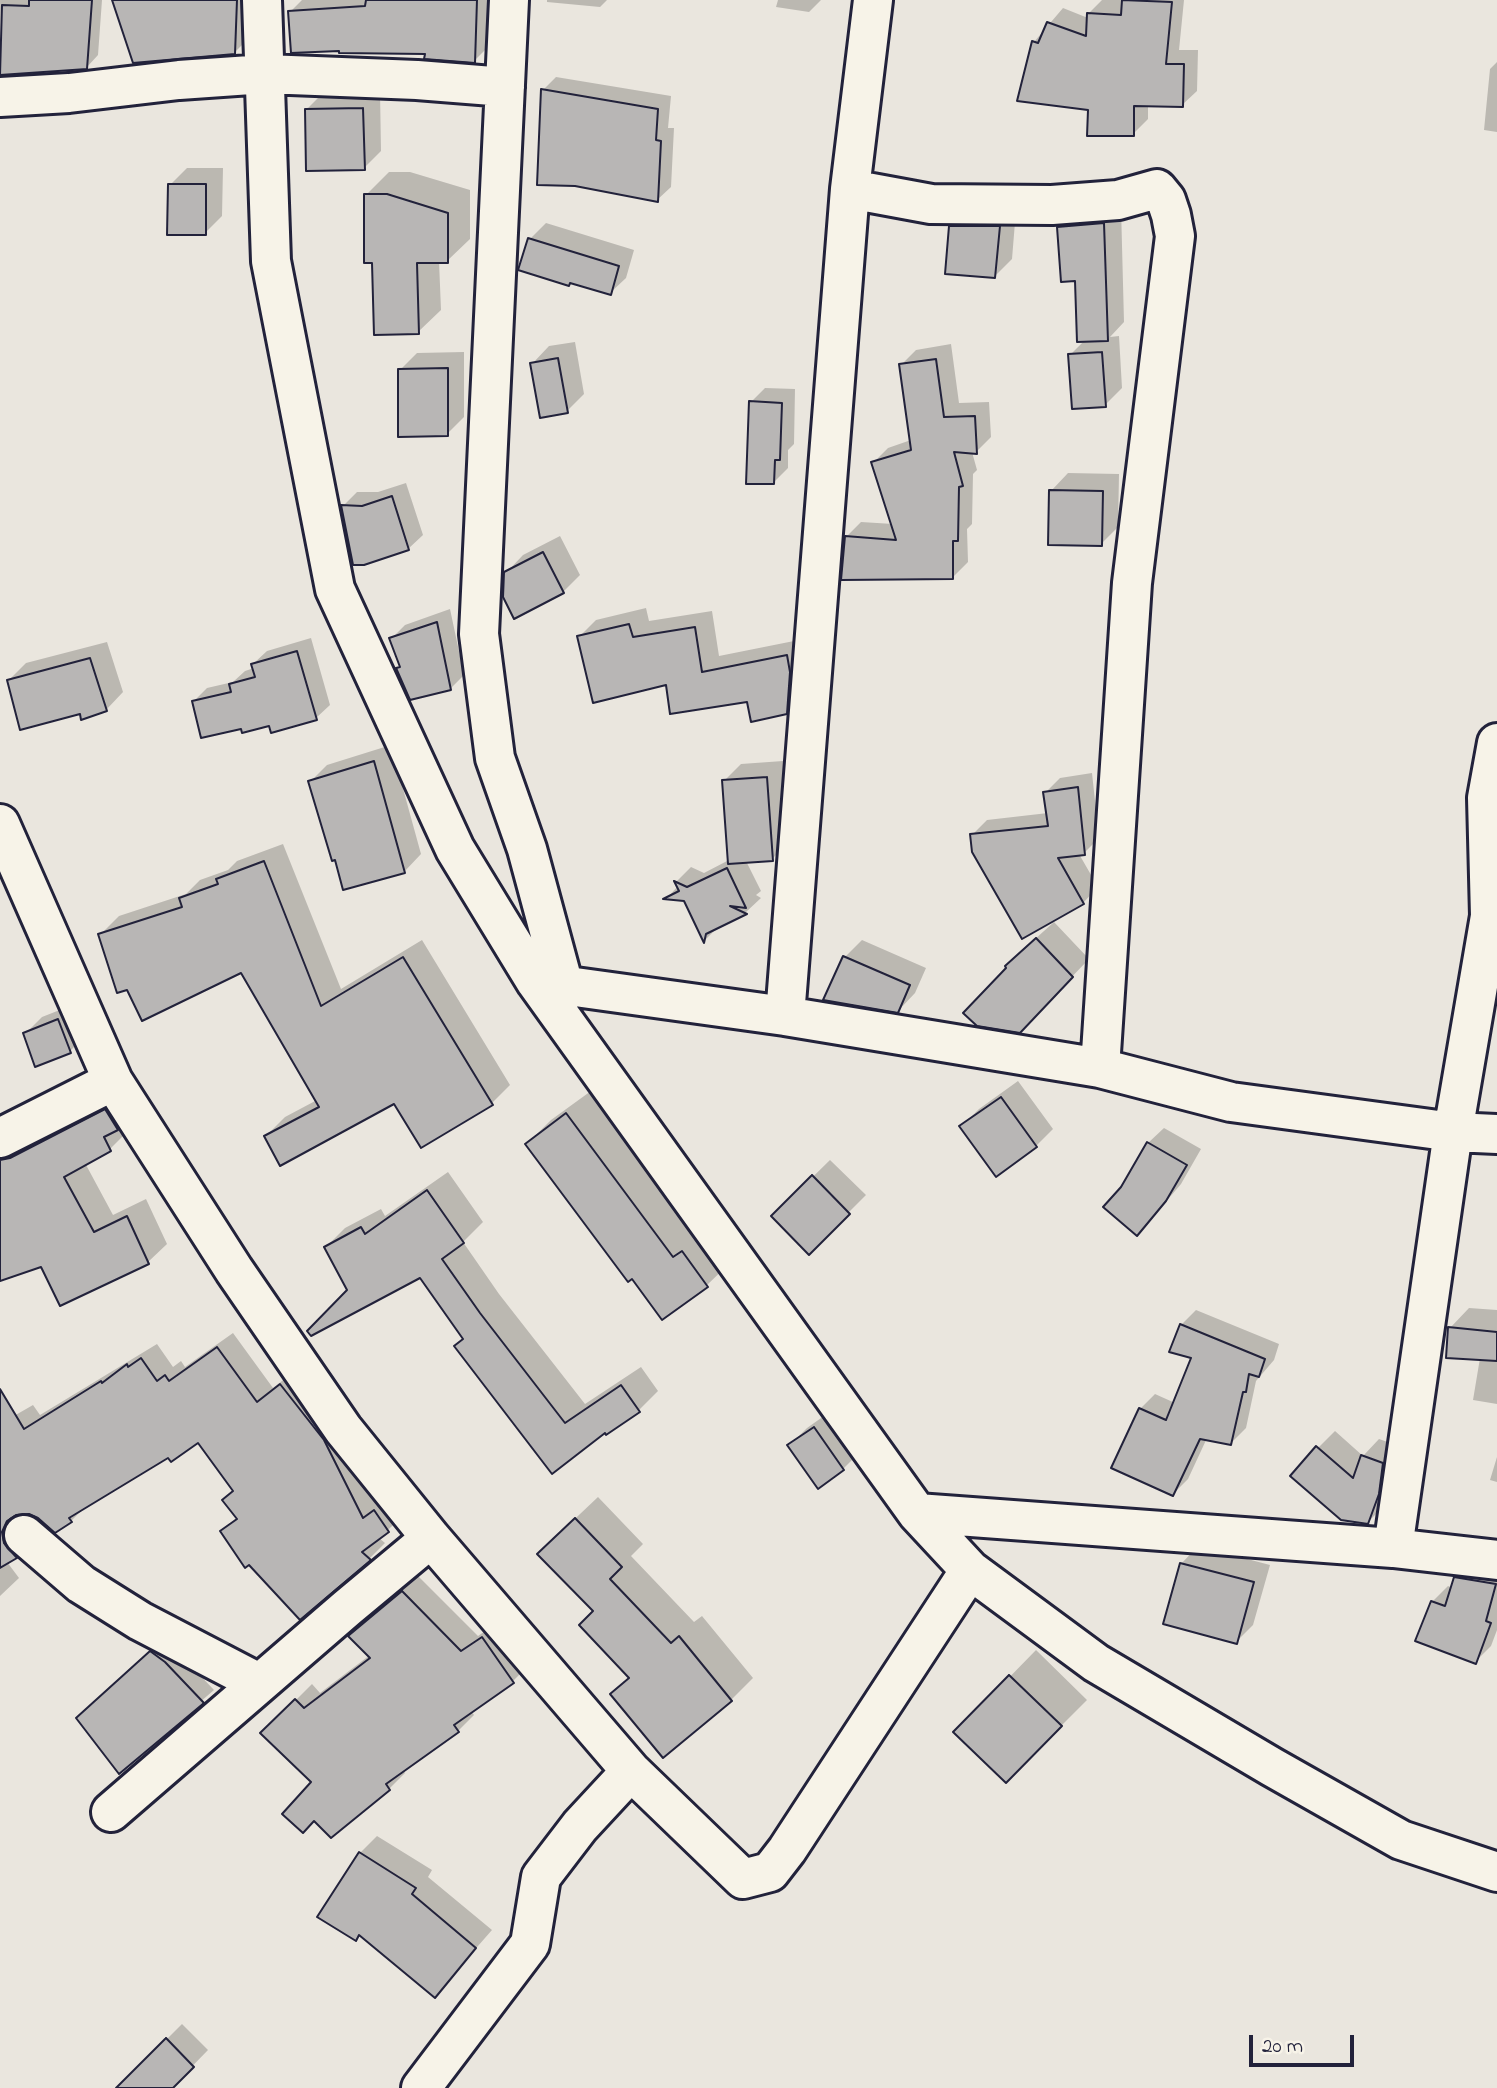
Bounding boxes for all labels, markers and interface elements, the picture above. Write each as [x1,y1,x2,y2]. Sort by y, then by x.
scale bar [1252,2022,1357,2066]
text: 20 m [1262,2032,1303,2062]

